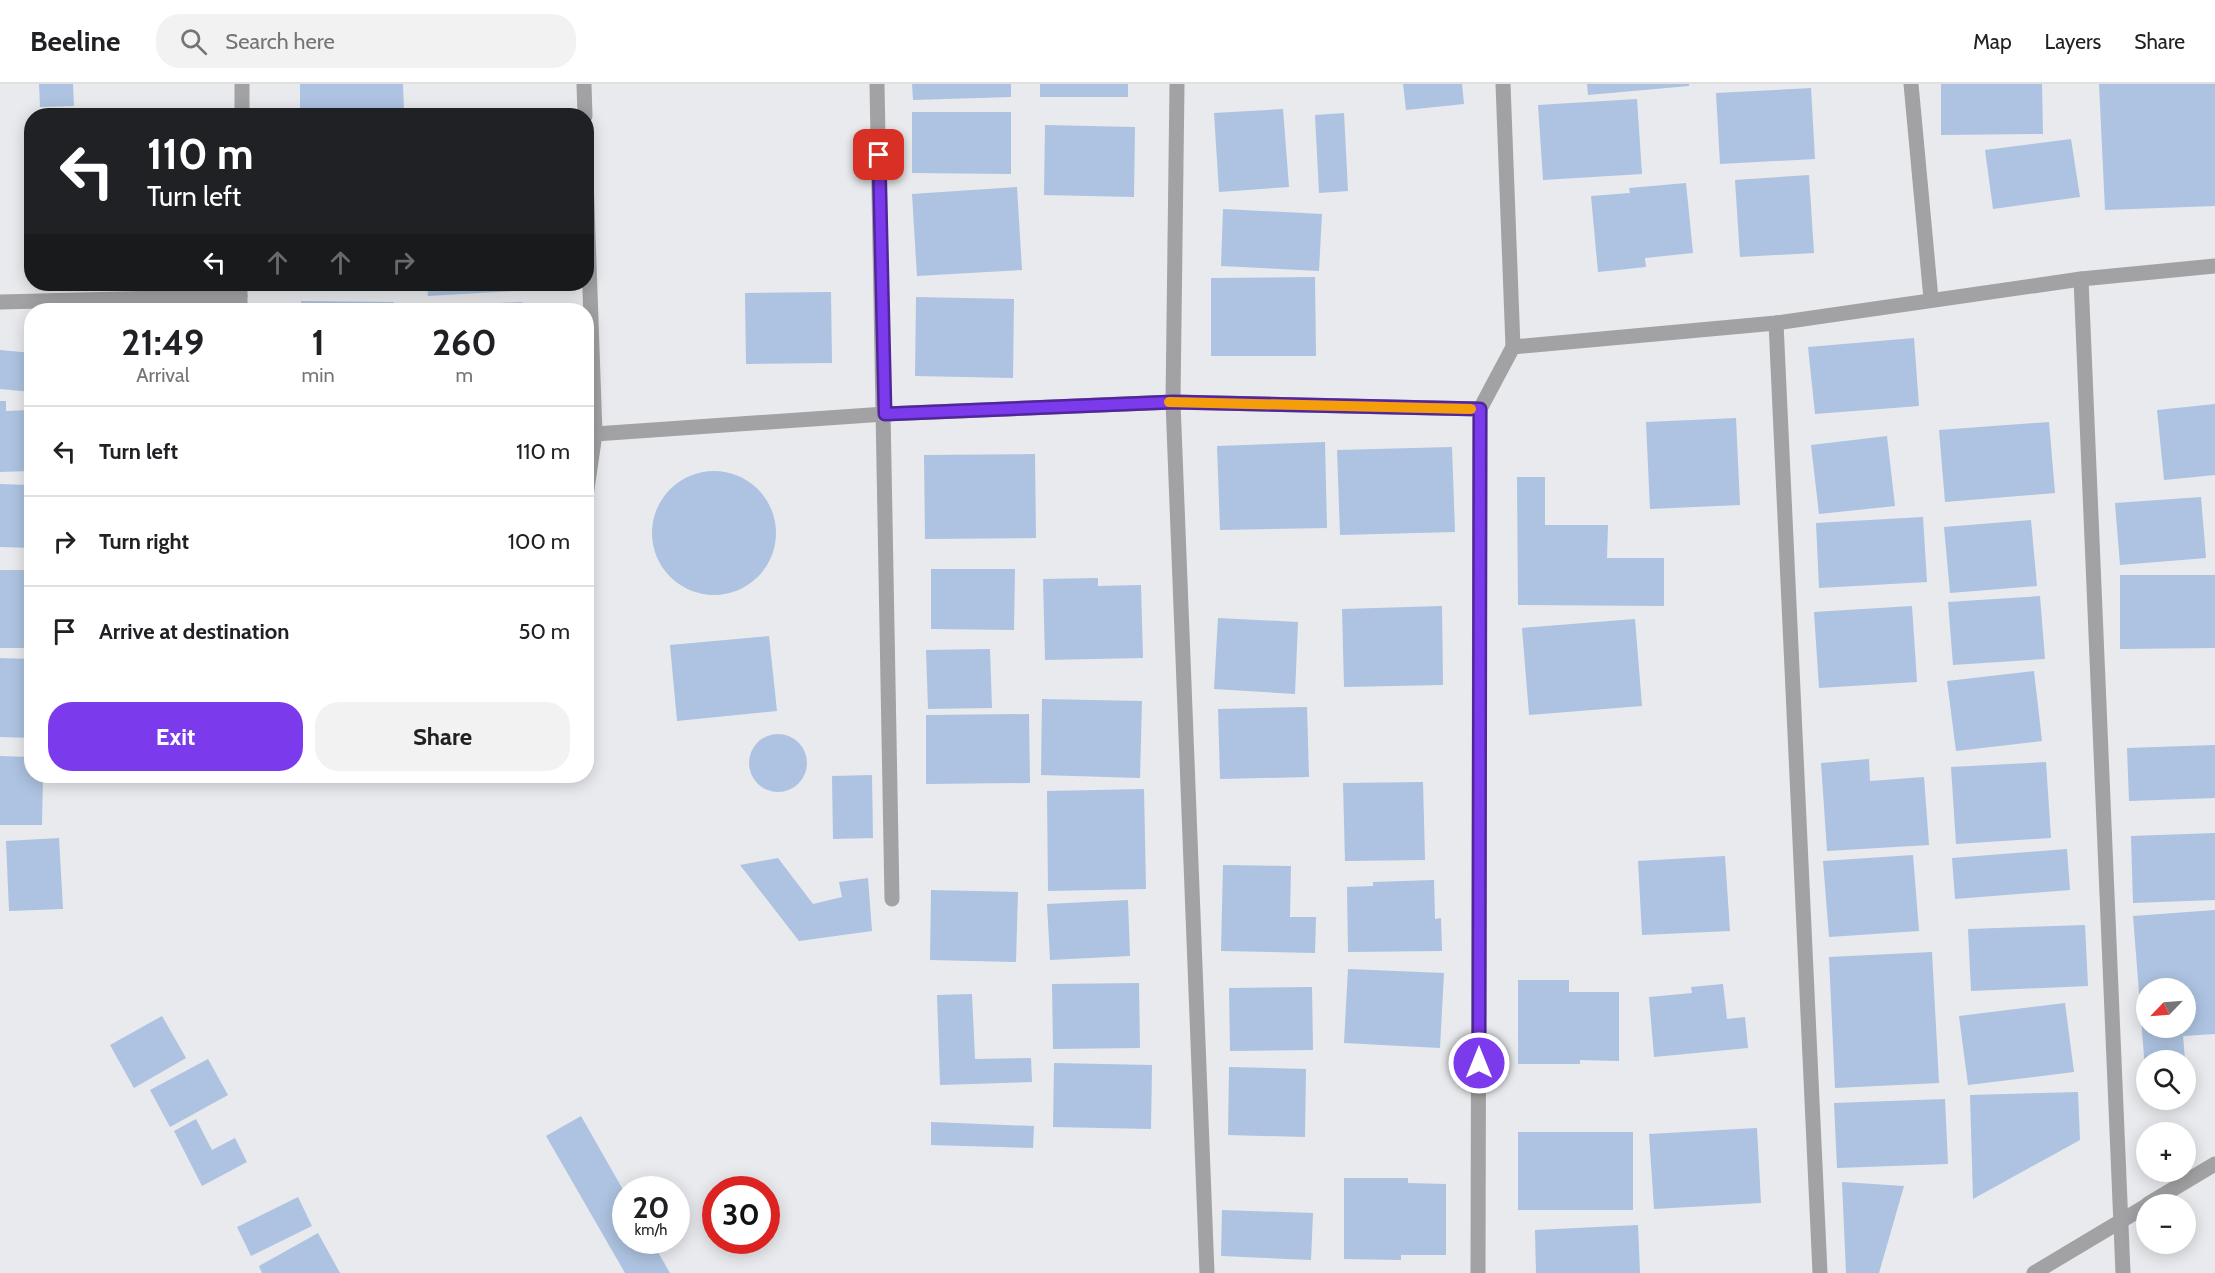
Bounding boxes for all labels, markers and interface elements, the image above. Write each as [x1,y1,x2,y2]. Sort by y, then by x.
search box [156,14,576,68]
text: Beeline [30,24,120,58]
icon: search [177,25,210,58]
text: Search here [225,28,335,55]
text: Map [1973,29,2012,54]
text: Layers [2045,29,2101,54]
text: Share [2134,29,2185,54]
text: 110 m [147,128,254,180]
pin [853,129,904,180]
icon: left [48,132,126,210]
icon: arrive [862,138,895,171]
text: Turn left [147,180,241,213]
icon: left [198,246,231,279]
icon: ahead [261,246,294,279]
icon: ahead [324,246,357,279]
icon: right [387,246,420,279]
text: 21:49 [121,320,204,364]
text: 1 [311,320,325,364]
text: 260 [432,320,497,364]
text: Arrival [136,363,189,387]
text: min [302,363,335,387]
text: m [456,363,473,387]
icon: left [48,435,81,468]
text: Turn left [99,438,178,465]
text: 110 m [516,438,570,465]
icon: right [48,525,81,558]
text: Turn right [99,528,189,555]
text: 100 m [508,528,570,555]
icon: arrive [48,615,81,648]
text: Arrive at destination [99,618,289,645]
text: 50 m [518,618,570,645]
button: Exit [48,702,303,771]
button: Share [315,702,570,771]
north arrow [2136,978,2196,1038]
map controls [2136,978,2196,1254]
position arrow [1447,1031,1511,1095]
button: search [2136,1050,2196,1110]
button: + [2136,1122,2196,1182]
speed limit sign: 30 [702,1176,780,1254]
text: 20 [632,1189,670,1226]
button: − [2136,1194,2196,1254]
text: km/h [635,1221,667,1239]

